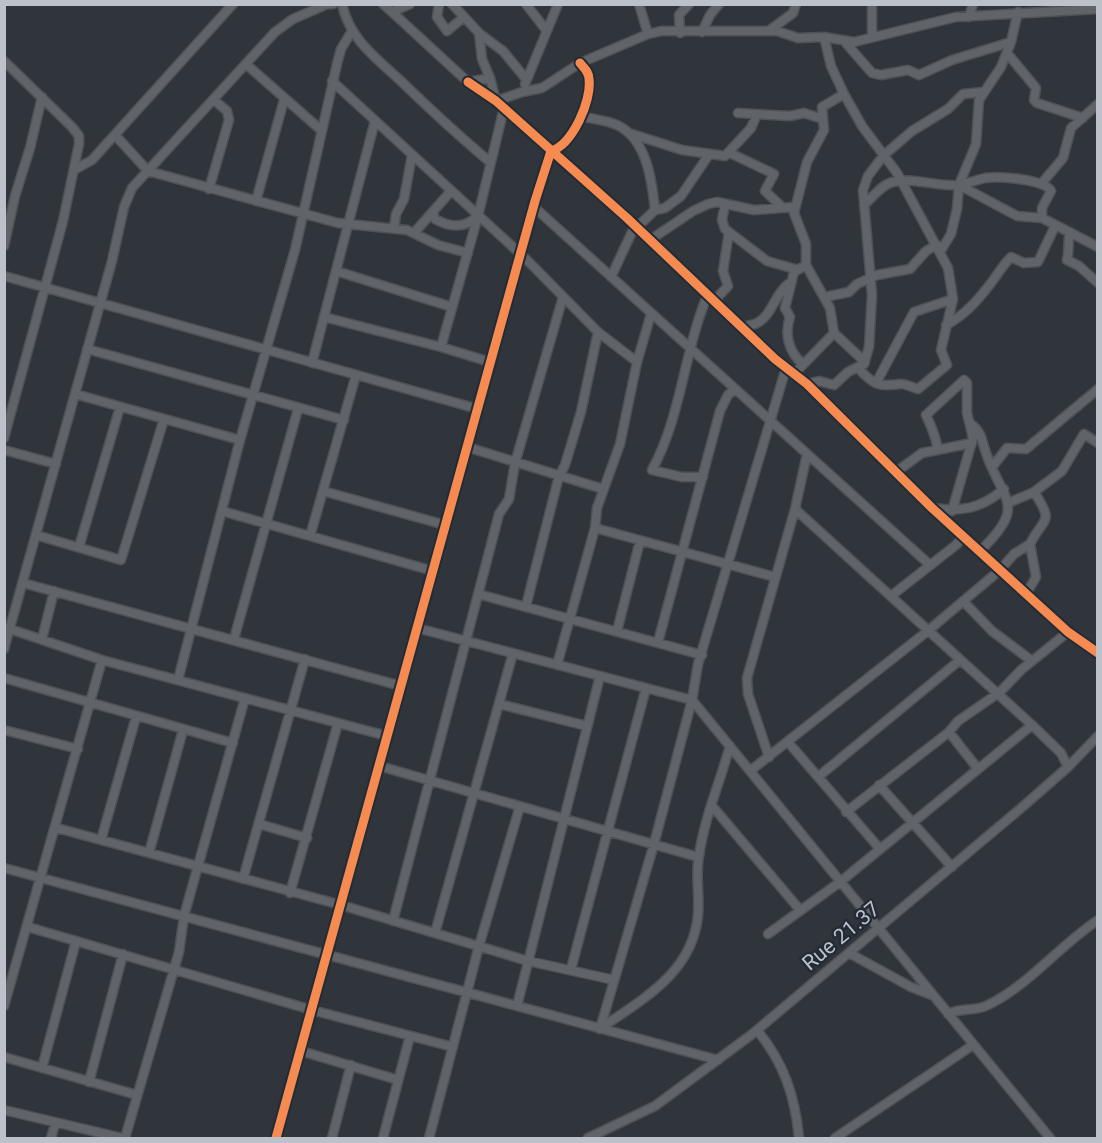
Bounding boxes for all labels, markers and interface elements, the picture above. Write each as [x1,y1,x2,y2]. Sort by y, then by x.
street label: Rue 21.37 [797,897,885,975]

